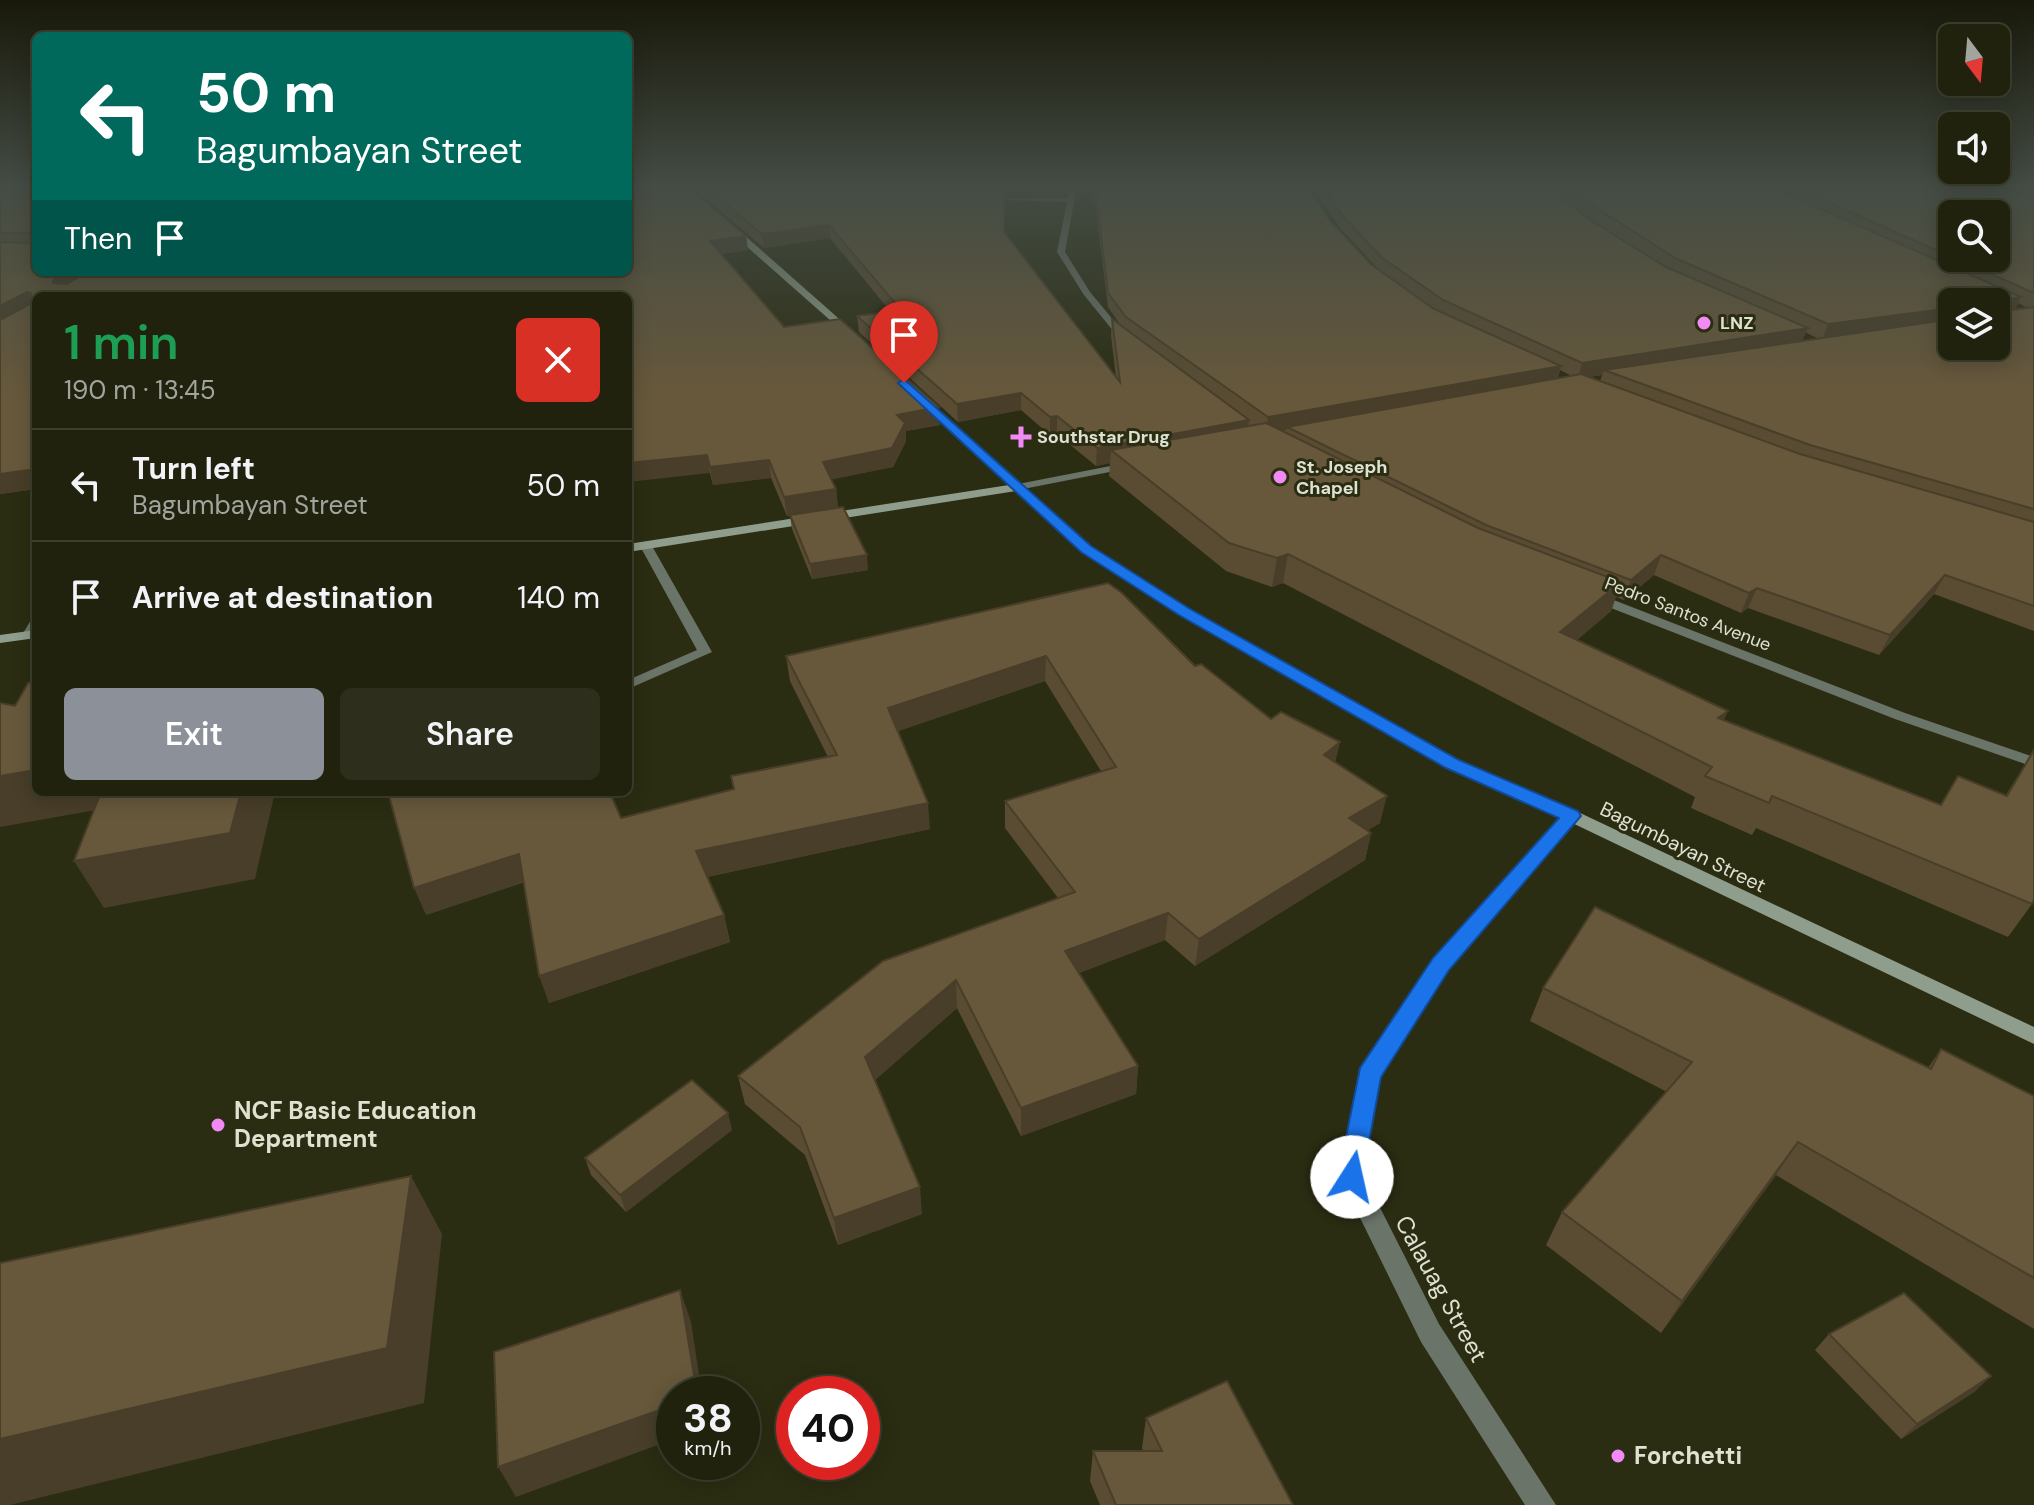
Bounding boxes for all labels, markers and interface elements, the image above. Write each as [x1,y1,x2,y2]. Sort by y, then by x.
north arrow [1938,24,2010,96]
map controls [1938,24,2010,360]
text: 50 m [196,56,336,129]
icon: left [64,64,168,168]
button: sound [1938,112,2010,184]
text: Bagumbayan Street [196,127,522,174]
button: search [1938,200,2010,272]
icon: arrive [148,216,192,260]
text: Then [64,219,132,258]
button: layers [1938,288,2010,360]
pin [870,301,938,383]
text: 1 min [64,311,179,374]
place label: LNZ [1720,311,1754,335]
icon: arrive [882,313,926,357]
marker: LNZ [1695,314,1713,332]
button: close [516,318,600,402]
text: 190 m · 13:45 [64,373,216,407]
place label: Southstar Drug [1037,425,1170,449]
marker: Southstar Drug [1012,428,1030,446]
text: Turn left [132,449,255,488]
place label: St. Joseph Chapel [1296,455,1387,500]
icon: left [64,463,108,507]
text: 50 m [526,466,600,505]
marker: St. Joseph Chapel [1271,468,1289,486]
text: Bagumbayan Street [132,488,368,522]
street label: Pedro Santos Avenue [1601,571,1775,657]
icon: arrive [64,575,108,619]
text: Arrive at destination [132,578,433,617]
text: 140 m [517,578,600,617]
button: Exit [64,688,324,780]
button: Share [340,688,600,780]
street label: Bagumbayan Street [1596,796,1770,899]
place label: NCF Basic Education Department [234,1095,477,1154]
marker: NCF Basic Education Department [209,1116,227,1134]
position arrow [1310,1135,1394,1219]
street label: Calauag Street [1388,1210,1495,1368]
speed limit sign: 40 [776,1376,880,1480]
text: 38 [683,1392,733,1444]
text: km/h [684,1435,732,1461]
place label: Forchetti [1634,1440,1742,1471]
marker: Forchetti [1609,1447,1627,1465]

